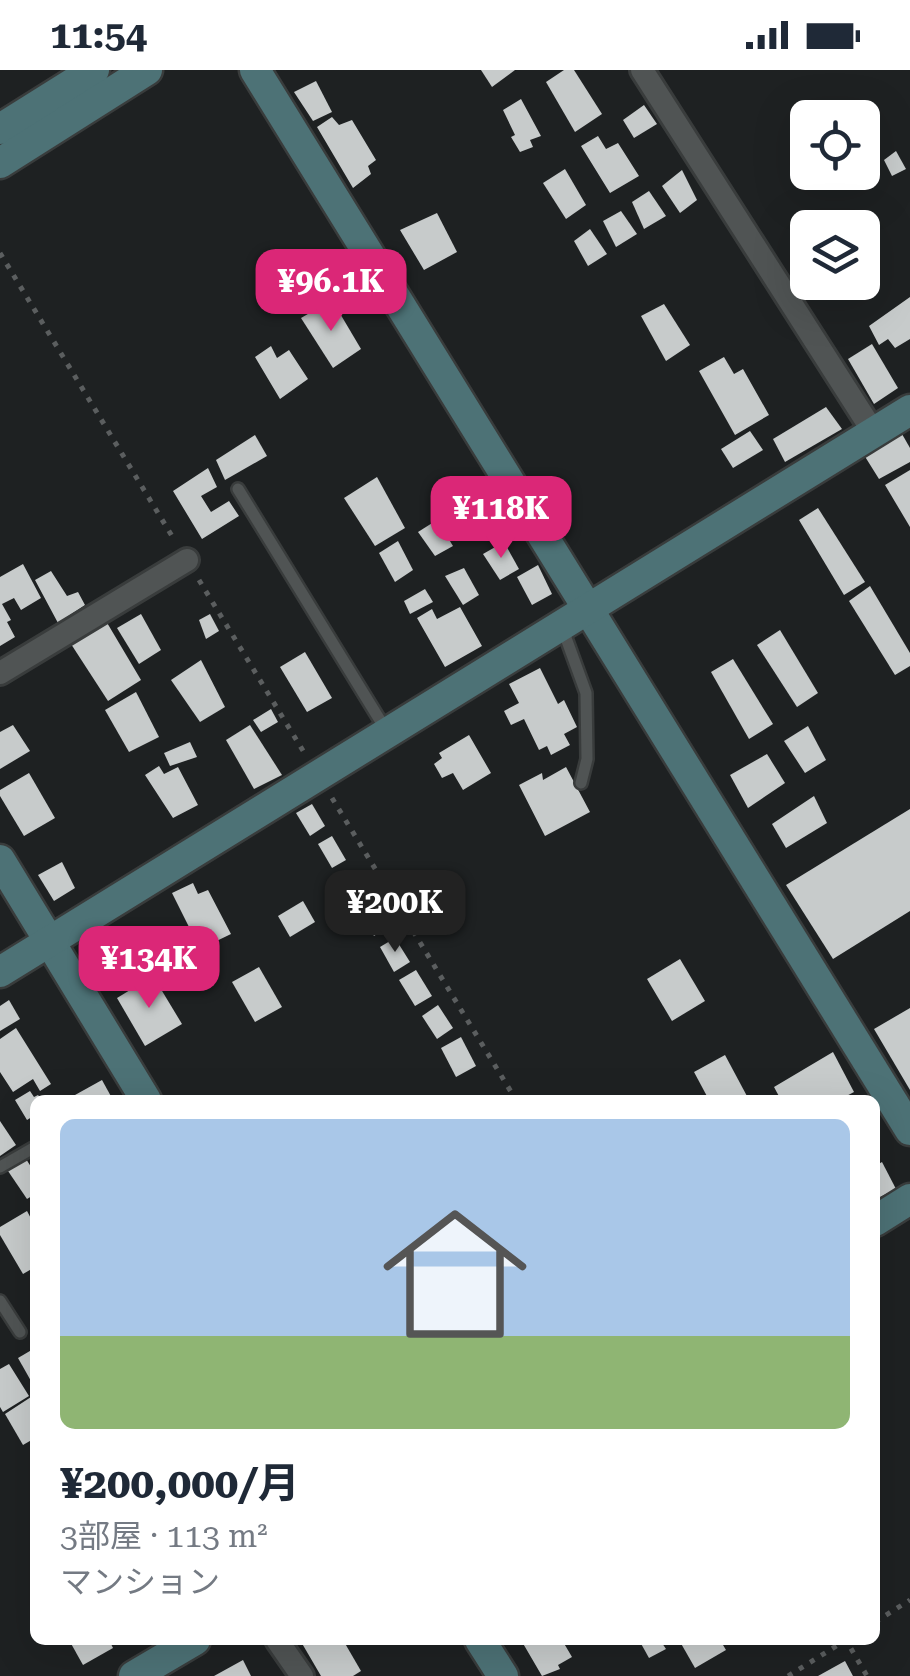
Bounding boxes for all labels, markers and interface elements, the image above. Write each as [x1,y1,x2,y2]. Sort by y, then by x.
text: 11:54 [50,13,147,57]
map controls [790,100,880,300]
button: locate [790,100,880,190]
button: layers [790,210,880,300]
pin: ¥96.1K [250,249,412,334]
text: ¥96.1K [278,262,384,300]
pin: ¥118K [431,476,571,561]
text: ¥118K [453,489,549,527]
pin: ¥200K [325,870,465,955]
text: ¥200K [347,883,443,921]
pin: ¥134K [79,926,219,1011]
text: ¥134K [101,939,197,977]
icon: home [365,1184,545,1364]
text: ¥200,000/月 [60,1459,300,1508]
text: 3部屋 · 113 m² [60,1517,268,1555]
text: マンション [60,1563,220,1601]

